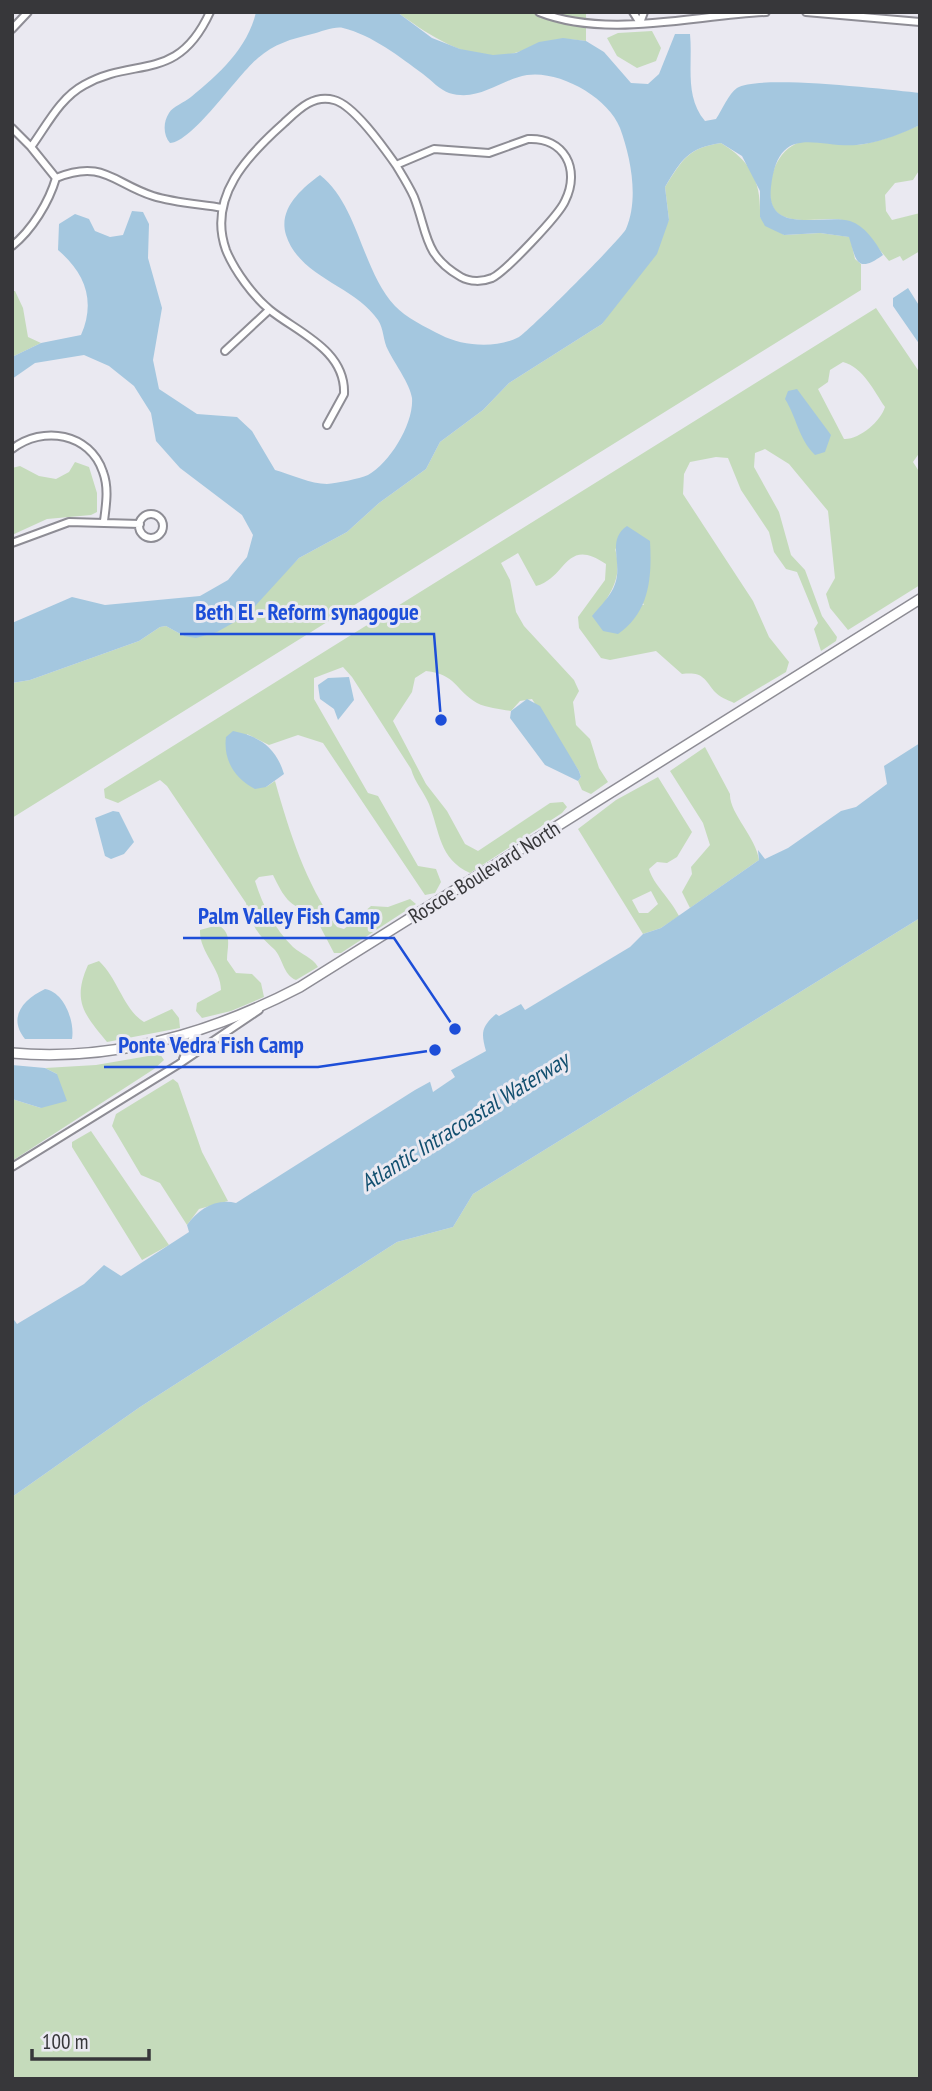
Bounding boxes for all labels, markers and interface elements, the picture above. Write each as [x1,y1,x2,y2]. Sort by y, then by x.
callout: Beth El - Reform synagogue [180,590,434,634]
text: Beth El - Reform synagogue [195,597,419,626]
street label: Roscoe Boulevard North [403,815,565,929]
callout: Palm Valley Fish Camp [183,894,394,938]
text: Palm Valley Fish Camp [198,901,380,930]
callout: Ponte Vedra Fish Camp [104,1023,318,1067]
text: Ponte Vedra Fish Camp [118,1030,304,1059]
water label: Atlantic Intracoastal Waterway [355,1043,576,1197]
scale bar [32,2018,149,2062]
text: 100 m [42,2028,88,2055]

